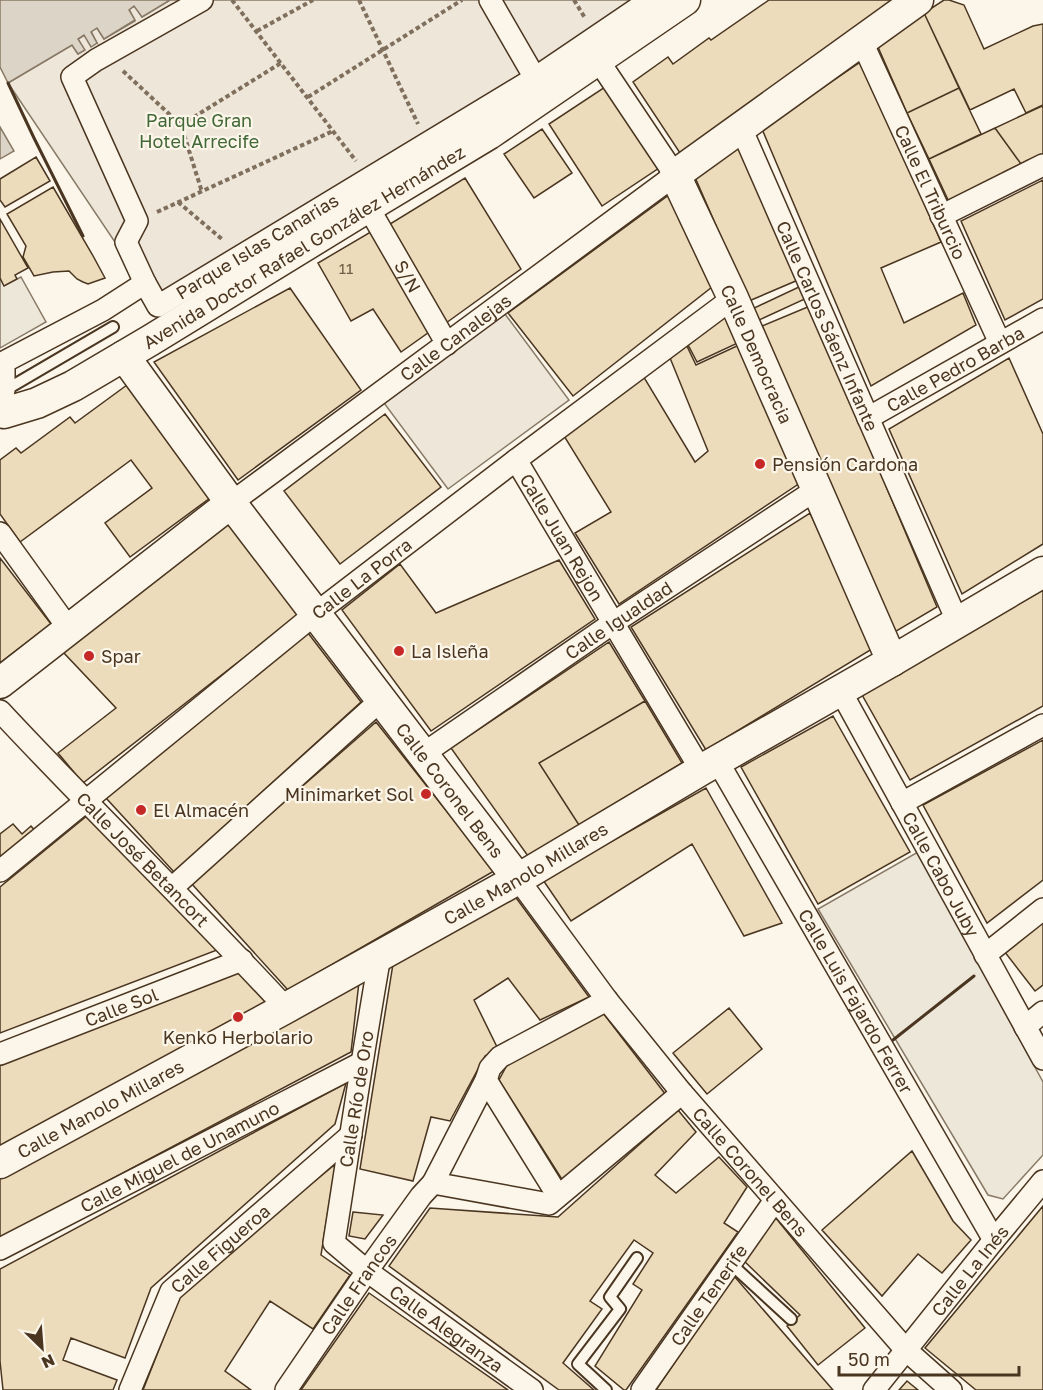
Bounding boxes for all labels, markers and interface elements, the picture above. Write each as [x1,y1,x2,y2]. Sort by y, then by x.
park label: Parque Gran Hotel Arrecife [139,109,259,152]
street label: Calle El Triburcio [890,121,971,263]
street label: Avenida Doctor Rafael González Hernández [139,140,469,353]
street label: Parque Islas Canarias [172,189,342,304]
street label: Calle Carlos Sáenz Infante [772,217,883,434]
street label: S/N [390,256,426,296]
house number: 11 [339,259,353,277]
street label: Calle Democracia [716,281,798,427]
street label: Calle Canalejas [395,289,515,386]
street label: Calle Pedro Barba [882,321,1028,416]
place label: Pensión Cardona [772,453,918,475]
marker: Pensión Cardona [753,457,767,471]
street label: Calle Juan Rejon [516,470,609,605]
street label: Calle La Porra [307,533,416,624]
street label: Calle Igualdad [561,576,676,664]
place label: La Isleña [411,640,489,662]
marker: La Isleña [392,644,406,658]
place label: Spar [101,645,141,667]
marker: Spar [82,649,96,663]
street label: Calle Coronel Bens [392,718,509,862]
place label: Minimarket Sol [285,783,414,805]
street label: Calle José Betancort [72,787,214,931]
marker: Minimarket Sol [419,787,433,801]
place label: El Almacén [153,799,249,821]
marker: El Almacén [134,803,148,817]
street label: Calle Cabo Juby [898,808,984,940]
street label: Calle Manolo Millares [439,817,611,929]
street label: Calle Luis Fajardo Ferrer [794,905,918,1097]
street label: Calle Sol [81,983,161,1031]
marker: Kenko Herbolario [231,1010,245,1024]
place label: Kenko Herbolario [163,1026,313,1048]
street label: Calle Río de Oro [334,1029,378,1169]
street label: Calle Manolo Millares [13,1055,187,1163]
street label: Calle Miguel de Unamuno [76,1096,283,1217]
street label: Calle Coronel Bens [688,1102,813,1241]
street label: Calle Figueroa [166,1199,274,1298]
street label: Calle La Inés [926,1221,1013,1321]
street label: Calle Francos [316,1230,401,1339]
street label: Calle Tenerife [665,1240,752,1350]
street label: Calle Alegranza [385,1280,508,1377]
north arrow [12,1318,72,1378]
scale bar [839,1339,1019,1377]
text: 50 m [848,1348,890,1370]
text: N [39,1350,58,1373]

